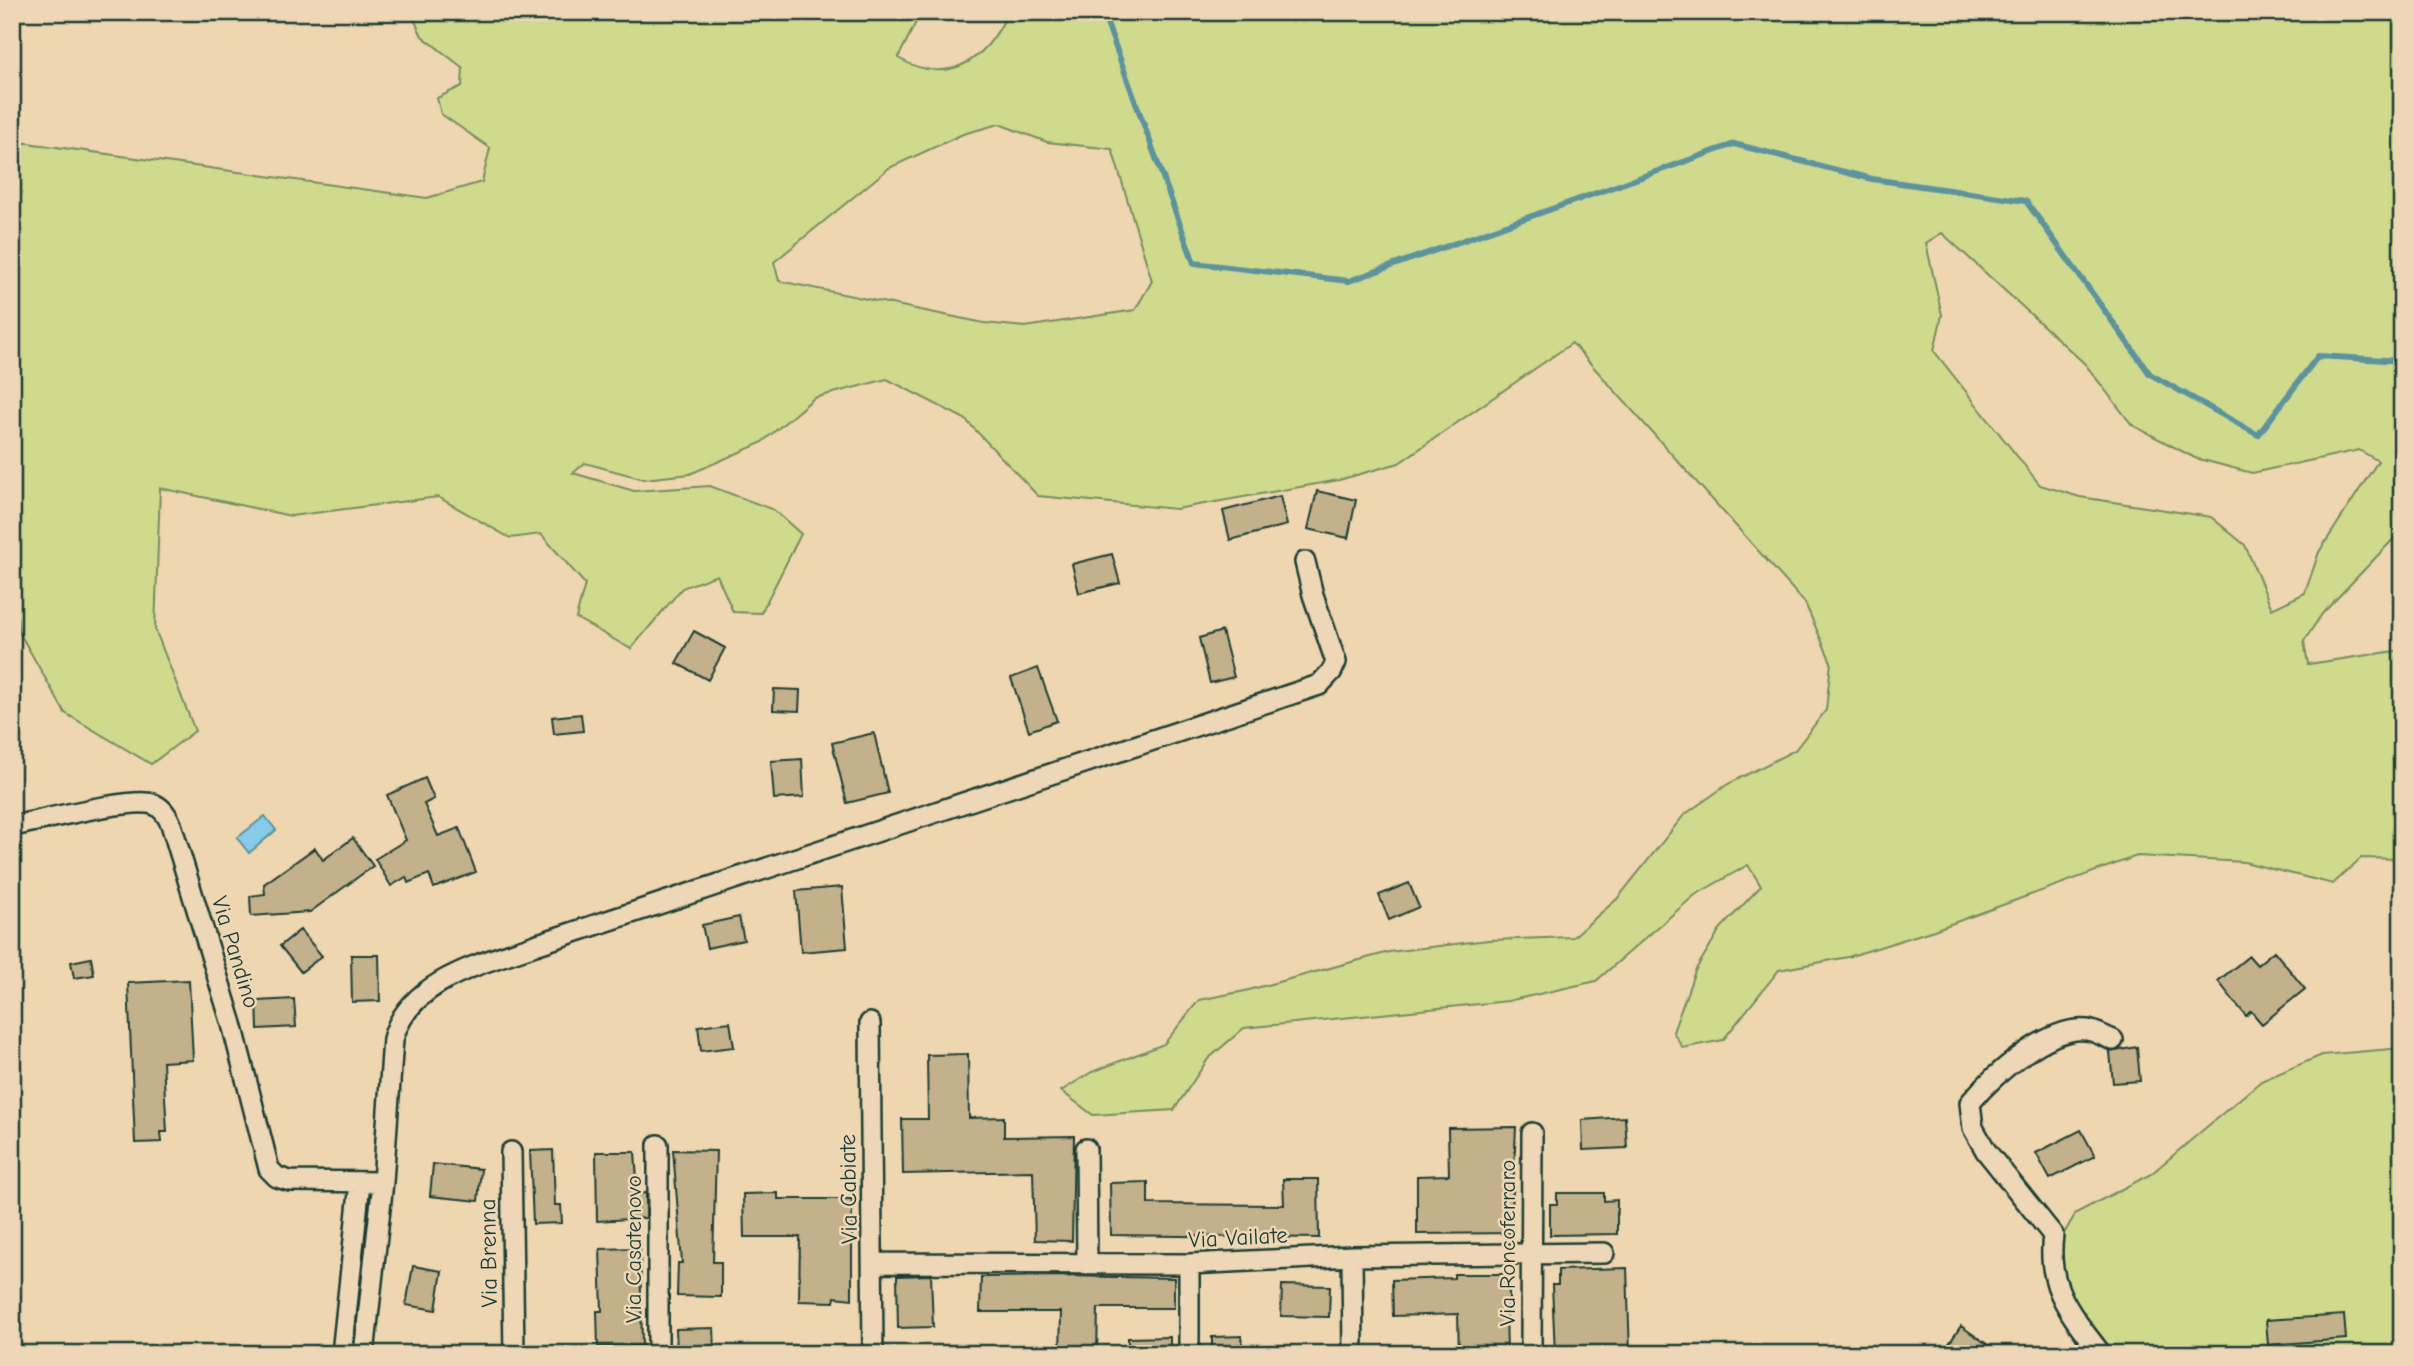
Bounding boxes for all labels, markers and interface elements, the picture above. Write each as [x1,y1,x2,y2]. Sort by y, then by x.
street label: Via Pandino [206,893,265,1012]
street label: Via Cabiate [834,1134,863,1244]
street label: Via Roncoferraro [1494,1160,1521,1326]
street label: Via Casatenovo [620,1175,647,1323]
street label: Via Brenna [474,1198,503,1308]
street label: Via Vailate [1188,1221,1288,1254]

